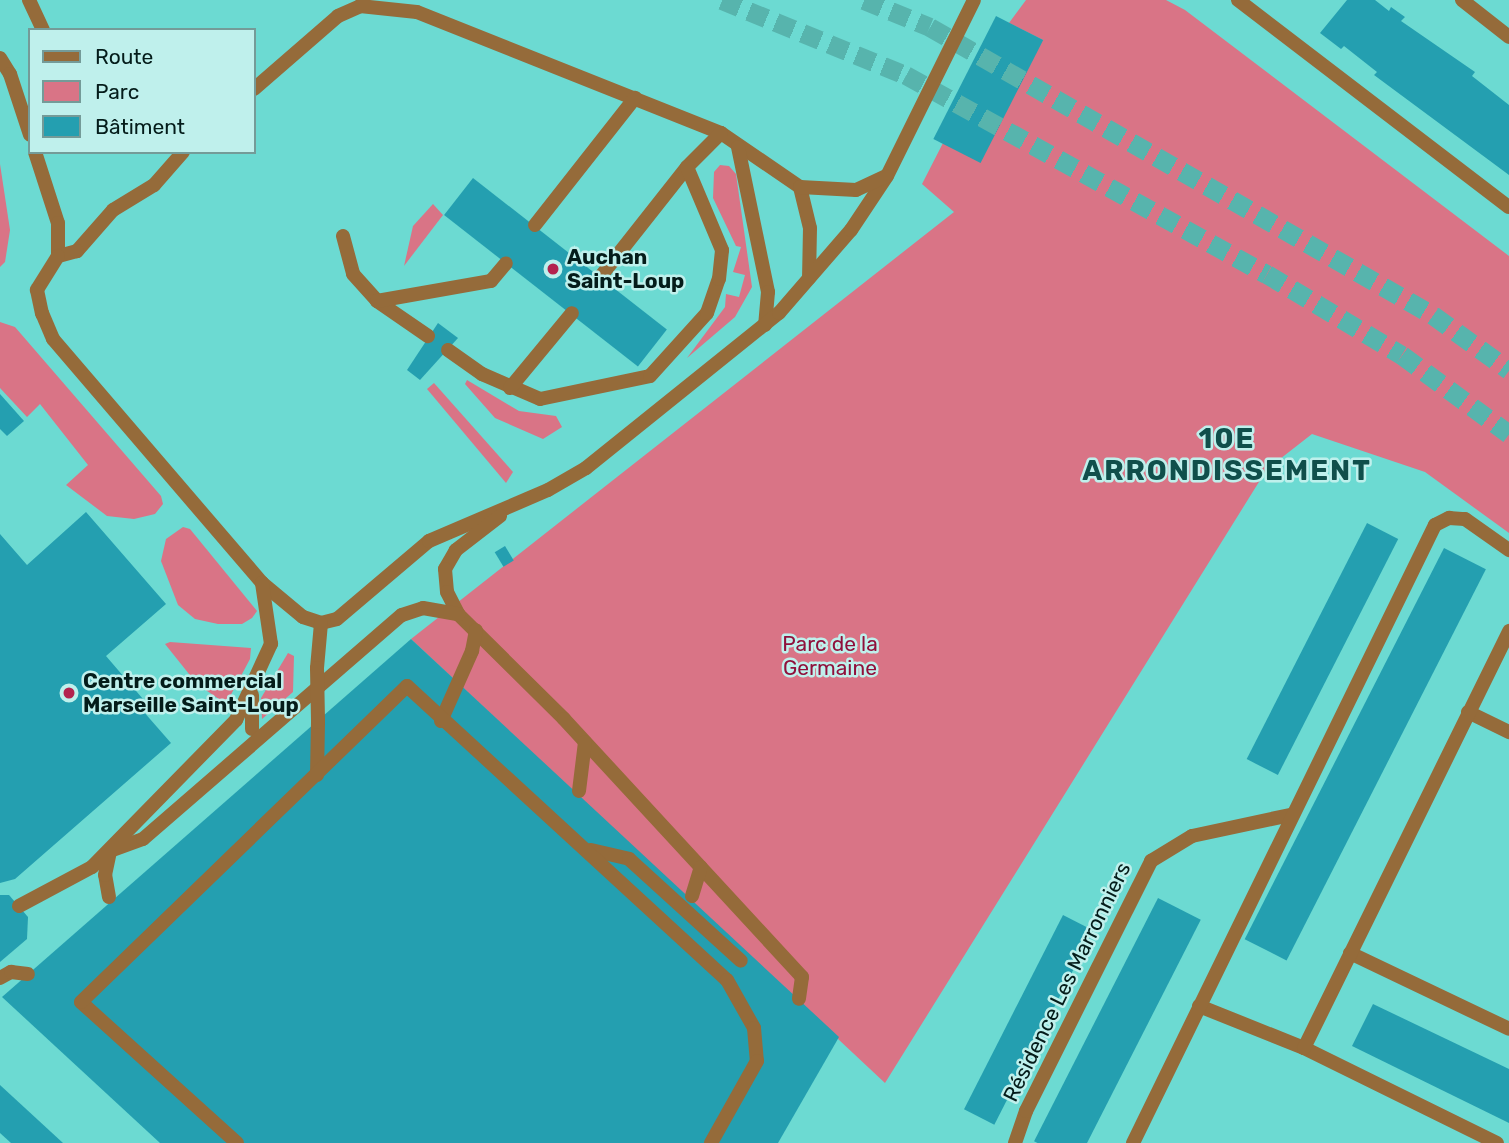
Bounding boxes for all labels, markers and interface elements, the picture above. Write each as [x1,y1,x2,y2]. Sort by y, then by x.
legend [28,28,256,154]
text: Route [95,44,153,69]
text: Parc [95,79,139,104]
text: Bâtiment [95,114,185,139]
place label: Auchan Saint-Loup [567,244,684,294]
marker: Auchan Saint-Loup [545,261,561,277]
district label: 10E ARRONDISSEMENT [1084,422,1370,488]
park label: Parc de la Germaine [782,631,878,681]
place label: Centre commercial Marseille Saint-Loup [83,668,299,718]
marker: Centre commercial Marseille Saint-Loup [61,685,77,701]
street label: Résidence Les Marronniers [998,858,1136,1106]

